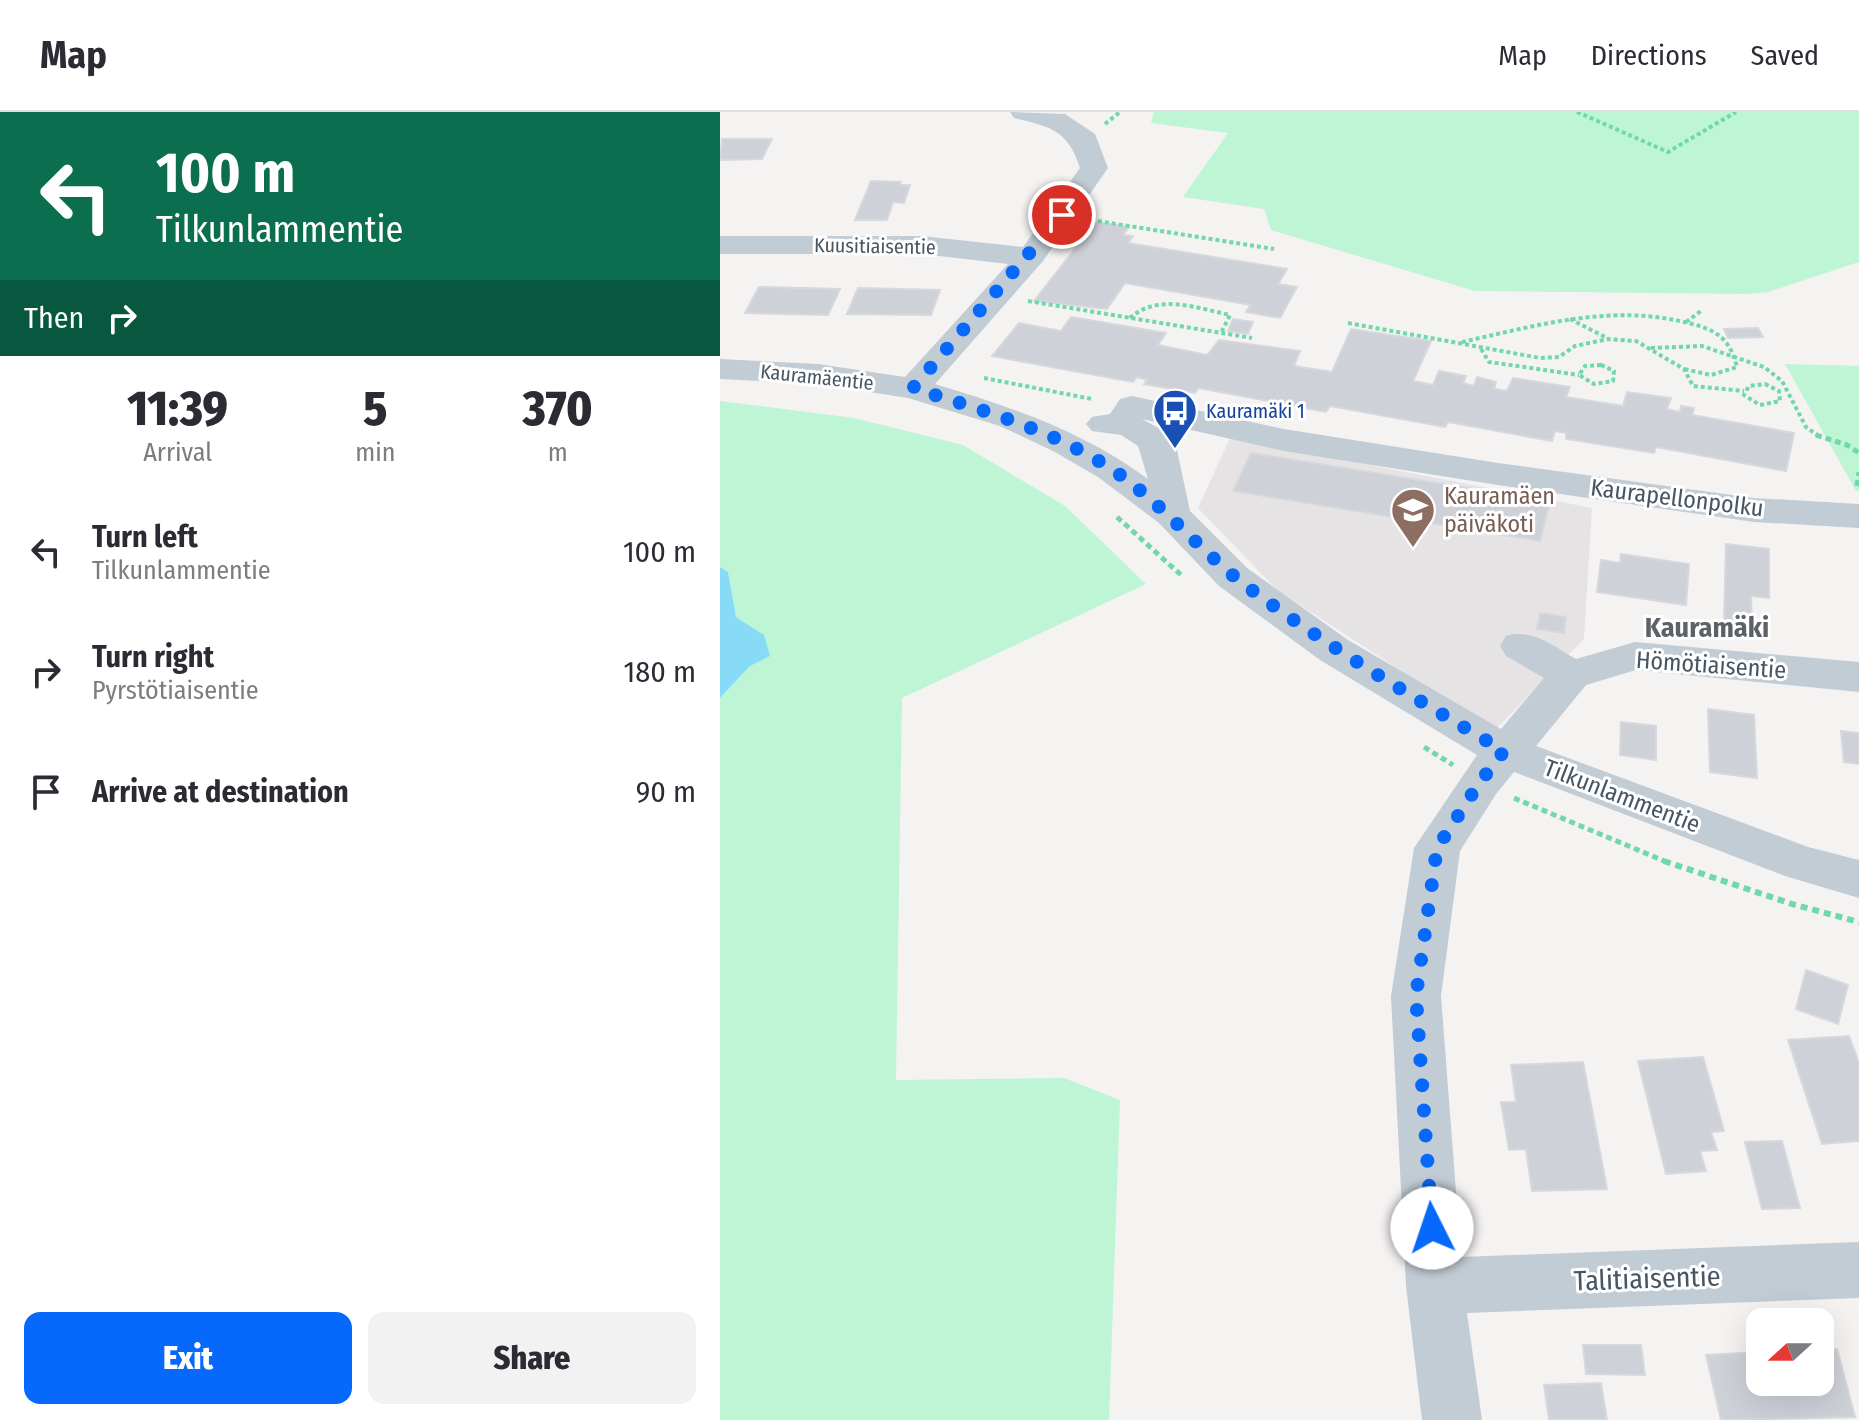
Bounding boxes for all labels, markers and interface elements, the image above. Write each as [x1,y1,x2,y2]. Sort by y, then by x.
text: Map [40,32,107,78]
text: Map [1498,39,1547,72]
text: Directions [1591,39,1707,72]
text: Saved [1751,39,1819,72]
text: 100 m [156,140,295,207]
icon: left [24,144,128,248]
pin [1028,181,1096,249]
icon: arrive [1040,193,1084,237]
text: Tilkunlammentie [156,208,403,252]
street label: Kuusitiaisentie [814,233,936,259]
icon: right [100,296,144,340]
text: Then [24,300,84,336]
street label: Kauramäentie [759,359,875,395]
text: 11:39 [127,380,228,438]
text: 5 [363,380,387,438]
text: 370 [523,380,593,438]
bus stop icon: Kauramäki 1 [1151,387,1199,450]
place label: Kauramäki 1 [1206,399,1305,423]
text: Arrival [143,437,212,468]
text: min [355,437,396,468]
text: m [548,437,568,468]
street label: Kaurapellonpolku [1589,474,1765,522]
place label: Kauramäen päiväkoti [1444,482,1555,538]
school or university icon: Kauramäen päiväkoti [1389,486,1437,549]
text: Turn left [92,519,198,555]
icon: left [24,530,68,574]
text: 100 m [623,534,696,570]
text: Tilkunlammentie [92,555,271,586]
district label: Kauramäki [1645,611,1769,644]
text: Turn right [92,639,214,675]
street label: Hömötiaisentie [1635,646,1787,684]
icon: right [24,650,68,694]
text: 180 m [624,654,696,690]
text: Pyrstötiaisentie [92,675,259,706]
street label: Tilkunlammentie [1540,753,1704,839]
icon: arrive [24,770,68,814]
text: Arrive at destination [92,774,349,810]
text: 90 m [636,774,696,810]
position arrow [1390,1186,1474,1270]
street label: Talitiaisentie [1573,1259,1721,1298]
north arrow [1746,1308,1834,1396]
map controls [1746,1308,1834,1396]
button: Exit [24,1312,352,1404]
button: Share [368,1312,696,1404]

